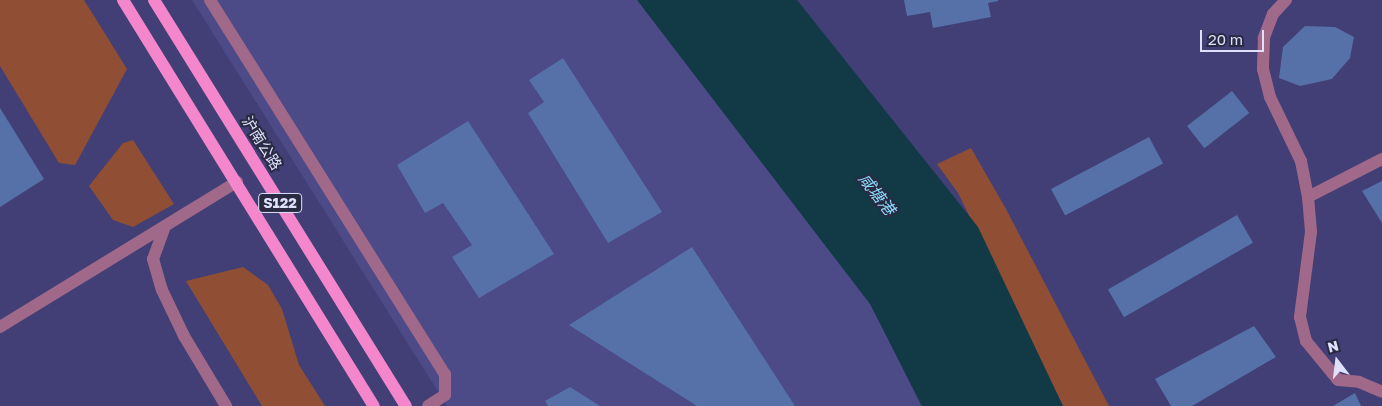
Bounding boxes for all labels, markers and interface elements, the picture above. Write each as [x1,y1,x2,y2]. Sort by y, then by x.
scale bar [1202,20,1266,52]
text: 20 m [1208,30,1243,48]
street label: 沪南公路 [238,113,286,173]
water label: 咸塘港 [855,169,899,219]
road number: S122 [258,192,302,214]
north arrow [1312,336,1362,386]
text: N [1326,336,1340,356]

